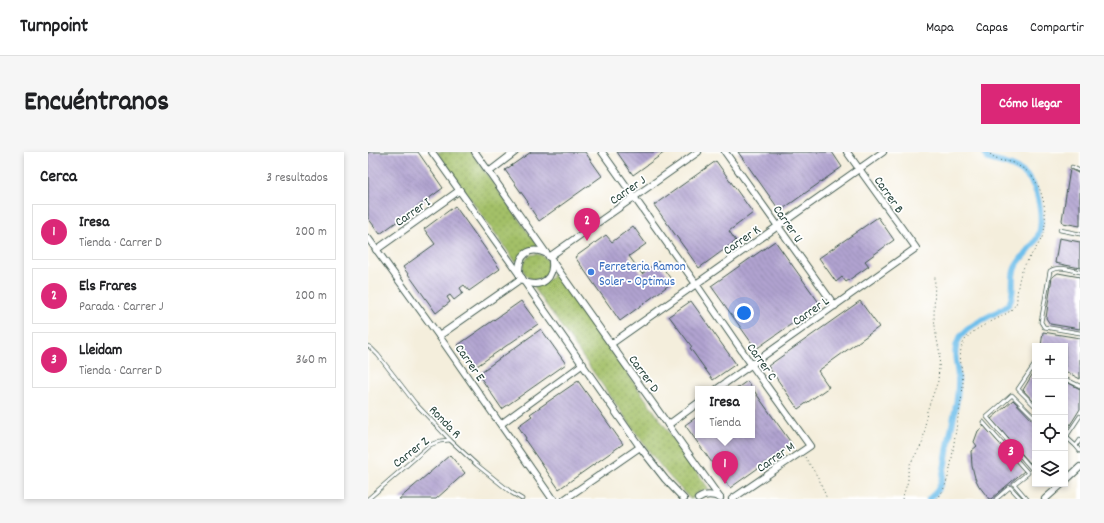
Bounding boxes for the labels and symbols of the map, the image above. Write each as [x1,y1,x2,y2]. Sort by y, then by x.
street label: Carrer J [606,172,651,210]
street label: Carrer B [868,173,908,218]
street label: Carrer I [392,194,435,232]
street label: Carrer U [767,202,807,247]
pin: 2 [574,208,600,241]
street label: Carrer K [720,221,765,261]
place label: Ferreteria Ramon Soler - Optimus [599,258,686,292]
marker: Ferreteria Ramon Soler - Optimus [586,267,596,277]
street label: Carrer L [789,292,834,332]
your location [734,303,754,323]
street label: Carrer C [741,340,781,386]
street label: Carrer E [449,341,489,386]
street label: Carrer D [623,352,663,397]
street label: Ronda R [424,402,465,444]
street label: Carrer Z [389,433,434,473]
street label: Carrer M [753,438,800,478]
pin: 3 [998,439,1024,472]
pin: 1 [712,451,738,484]

